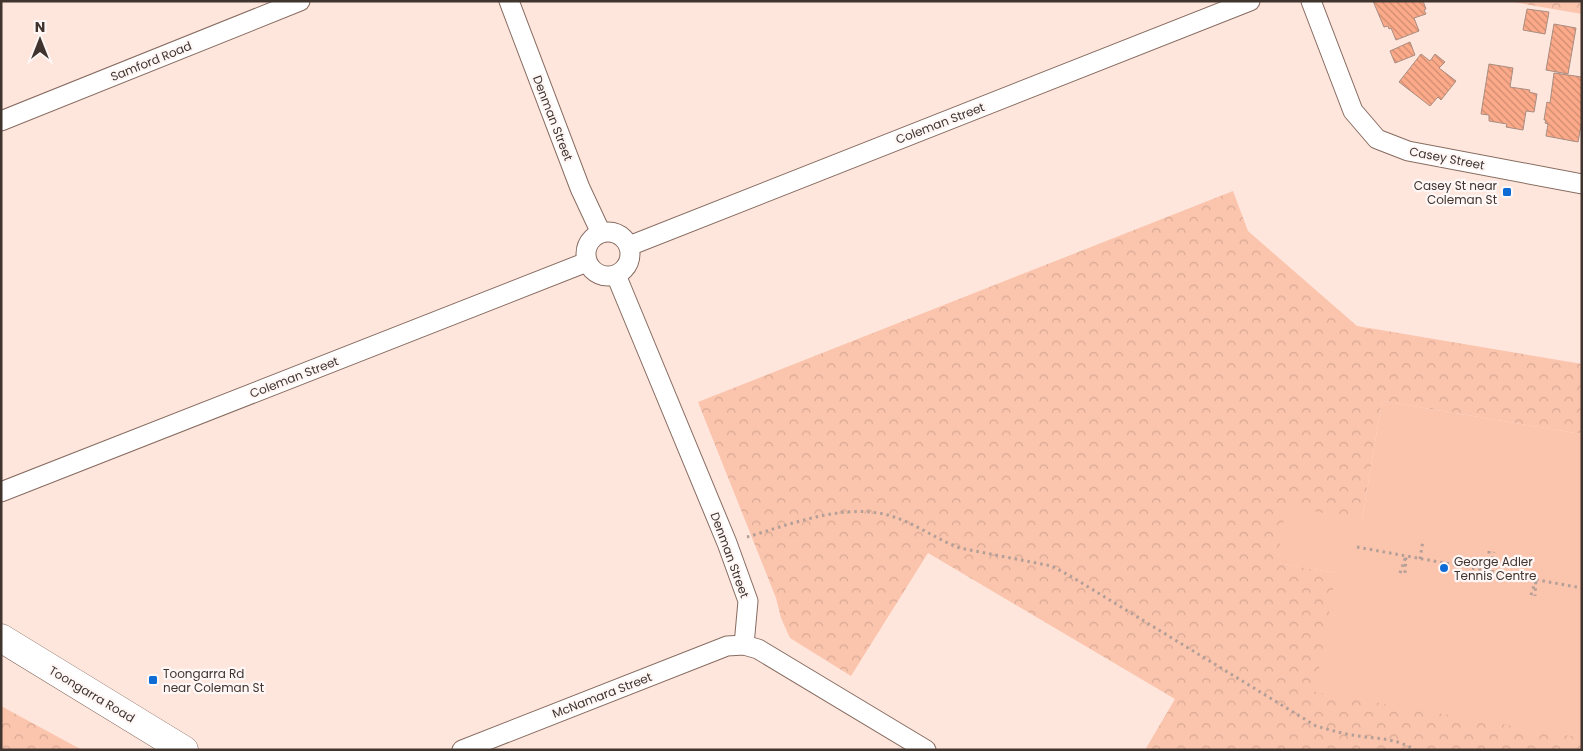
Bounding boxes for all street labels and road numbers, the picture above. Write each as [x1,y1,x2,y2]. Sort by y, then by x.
street label: Samford Road [108,37,194,85]
street label: Denman Street [529,73,577,163]
street label: Coleman Street [893,98,987,148]
street label: Casey Street [1408,142,1486,174]
street label: Coleman Street [247,352,341,402]
street label: Denman Street [707,510,753,600]
street label: Toongarra Road [46,662,138,726]
street label: McNamara Street [550,668,654,722]

